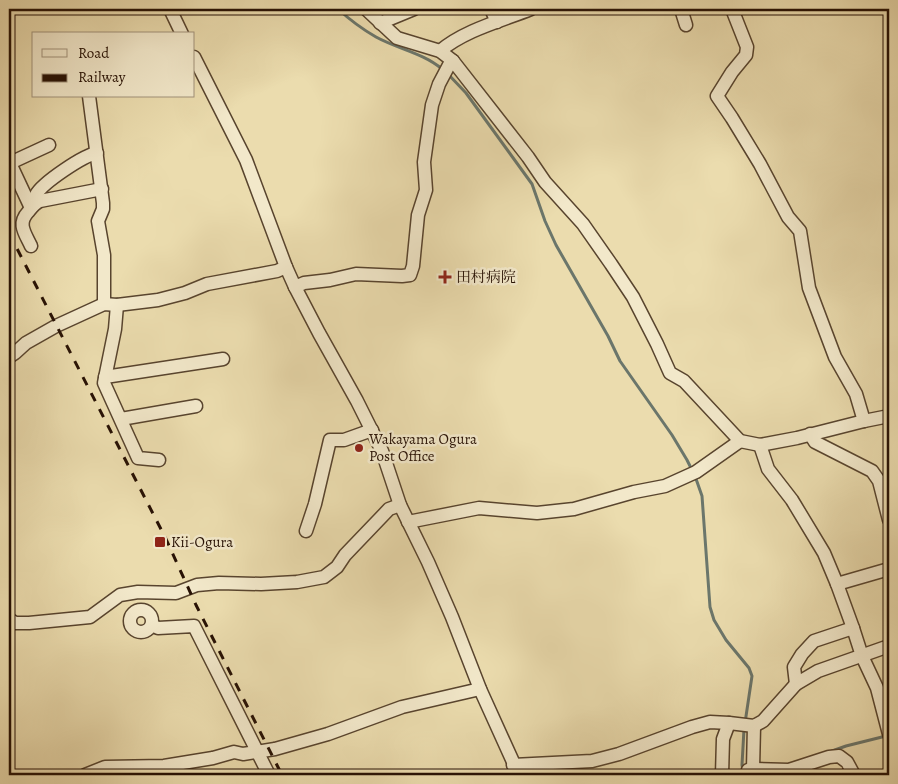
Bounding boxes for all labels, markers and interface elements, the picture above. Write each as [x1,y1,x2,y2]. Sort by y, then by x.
legend [32,32,195,98]
text: Road [78,43,110,63]
text: Railway [78,67,126,87]
place label: 田村病院 [456,267,516,287]
marker: 田村病院 [438,270,452,284]
place label: Wakayama Ogura Post Office [368,429,477,466]
marker: Wakayama Ogura Post Office [353,442,365,454]
place label: Kii-Ogura [171,532,233,552]
marker: Kii-Ogura [153,535,167,549]

